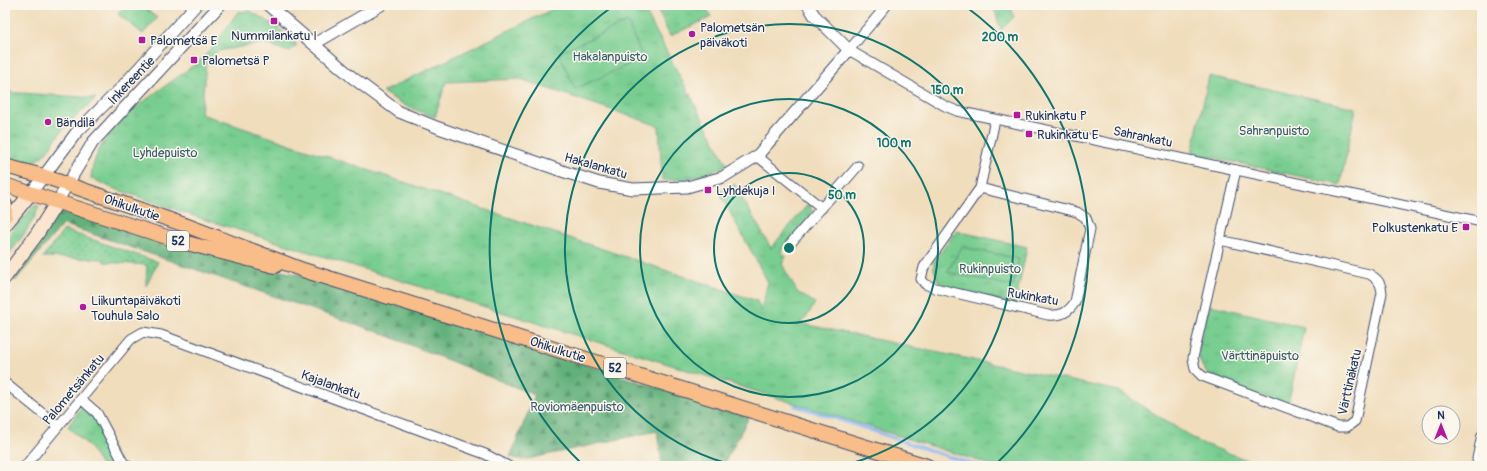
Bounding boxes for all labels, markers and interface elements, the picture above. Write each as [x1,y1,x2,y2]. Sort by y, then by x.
marker: Nummilankatu I [269,16,279,26]
place label: Palometsän päiväkoti [700,20,765,51]
place label: Nummilankatu I [231,28,317,44]
marker: Palometsän päiväkoti [687,29,697,39]
text: 200 m [982,30,1019,45]
place label: Palometsä E [150,33,217,49]
marker: Palometsä E [137,35,147,45]
park label: Hakalanpuisto [573,49,647,65]
street label: Inkereentie [105,53,159,108]
place label: Palometsä P [202,53,270,69]
marker: Palometsä P [189,55,199,65]
text: 150 m [931,83,964,98]
place label: Rukinkatu P [1025,108,1087,124]
marker: Rukinkatu P [1012,110,1022,120]
place label: Bändilä [56,115,95,131]
marker: Bändilä [43,117,53,127]
street label: Sahrankatu [1112,123,1174,151]
park label: Sahranpuisto [1239,123,1309,139]
place label: Rukinkatu E [1037,127,1099,143]
marker: Rukinkatu E [1024,129,1034,139]
text: 100 m [877,136,912,151]
park label: Lyhdepuisto [133,145,197,161]
street label: Hakalankatu [562,149,629,183]
place label: Lyhdekuja I [716,183,775,199]
marker: Lyhdekuja I [703,185,713,195]
text: 50 m [828,188,856,203]
street label: Ohikulkutie [102,191,162,225]
place label: Polkustenkatu E [1372,220,1458,236]
marker: Polkustenkatu E [1461,222,1471,232]
road number: 52 [167,231,189,251]
centre of rings [782,241,796,255]
park label: Rukinpuisto [959,261,1021,277]
street label: Rukinkatu [1006,285,1060,309]
place label: Liikuntapäiväkoti Touhula Salo [91,293,180,324]
marker: Liikuntapäiväkoti Touhula Salo [78,302,88,312]
street label: Ohikulkutie [528,333,588,367]
street label: Värttinäkatu [1335,347,1365,417]
park label: Värttinäpuisto [1221,348,1299,364]
street label: Palometsänkatu [39,351,108,428]
road number: 52 [604,358,626,378]
street label: Kajalankatu [299,367,362,403]
park label: Roviomäenpuisto [530,399,624,415]
north arrow [1421,405,1461,445]
text: N [1437,409,1445,422]

